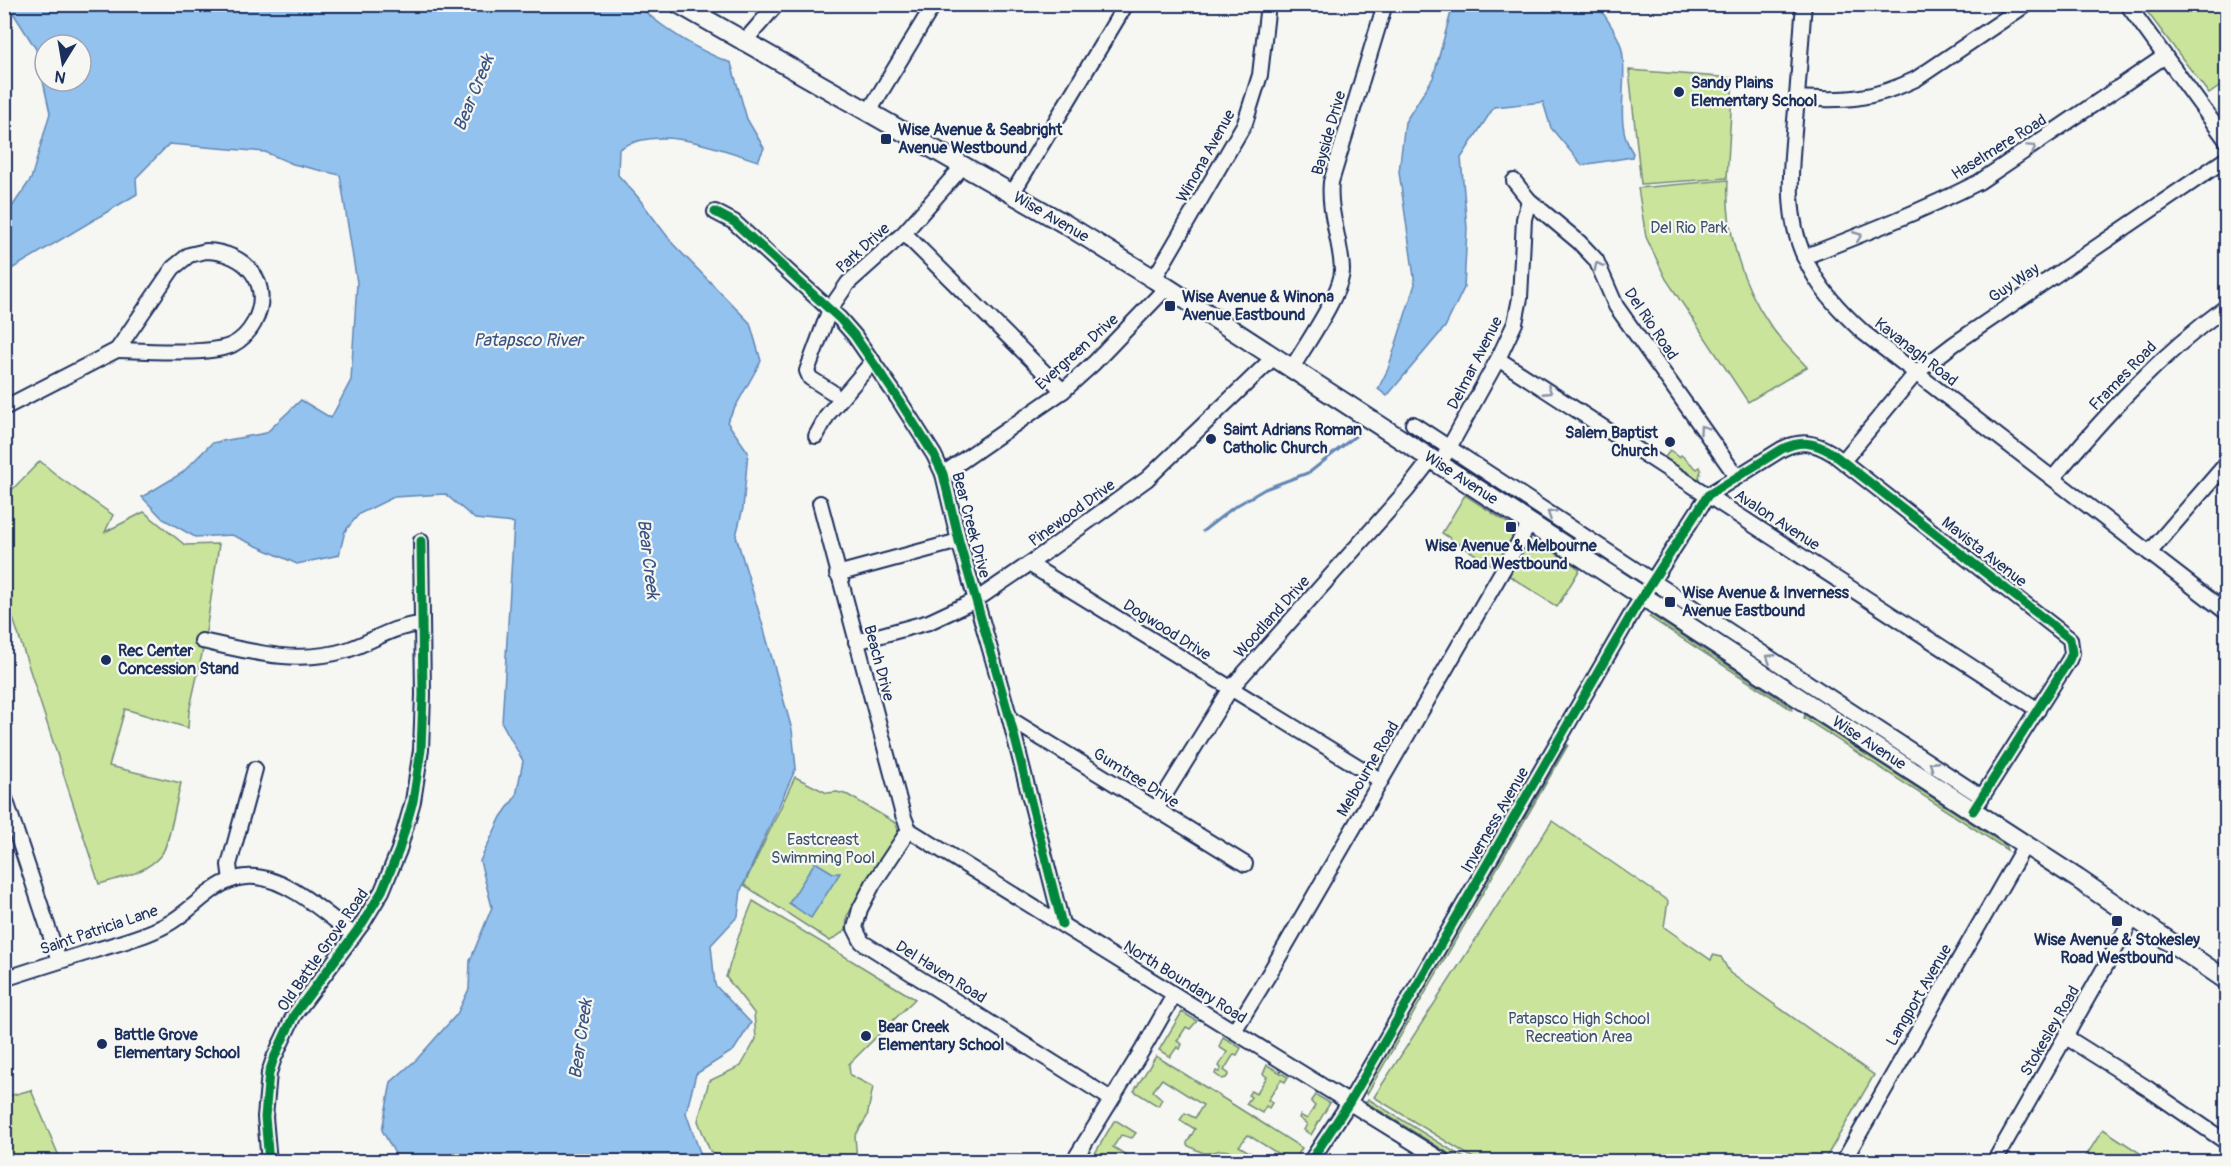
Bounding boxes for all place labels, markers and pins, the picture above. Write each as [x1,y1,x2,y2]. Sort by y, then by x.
place label: Sandy Plains Elementary School [1691,73,1818,111]
marker: Sandy Plains Elementary School [1672,85,1686,99]
place label: Wise Avenue & Seabright Avenue Westbound [898,120,1063,158]
marker: Wise Avenue & Seabright Avenue Westbound [879,132,893,146]
place label: Wise Avenue & Winona Avenue Eastbound [1182,287,1334,325]
marker: Wise Avenue & Winona Avenue Eastbound [1163,299,1177,313]
place label: Saint Adrians Roman Catholic Church [1223,420,1362,458]
place label: Salem Baptist Church [1565,423,1659,461]
marker: Saint Adrians Roman Catholic Church [1204,432,1218,446]
marker: Salem Baptist Church [1663,435,1677,449]
marker: Wise Avenue & Melbourne Road Westbound [1504,520,1518,534]
place label: Wise Avenue & Melbourne Road Westbound [1425,536,1598,574]
place label: Wise Avenue & Inverness Avenue Eastbound [1682,583,1850,621]
marker: Wise Avenue & Inverness Avenue Eastbound [1663,595,1677,609]
place label: Rec Center Concession Stand [118,641,239,679]
marker: Rec Center Concession Stand [99,653,113,667]
marker: Wise Avenue & Stokesley Road Westbound [2110,914,2124,928]
place label: Wise Avenue & Stokesley Road Westbound [2034,930,2200,968]
place label: Bear Creek Elementary School [878,1017,1005,1055]
place label: Battle Grove Elementary School [114,1025,241,1063]
marker: Bear Creek Elementary School [859,1029,873,1043]
marker: Battle Grove Elementary School [95,1037,109,1051]

